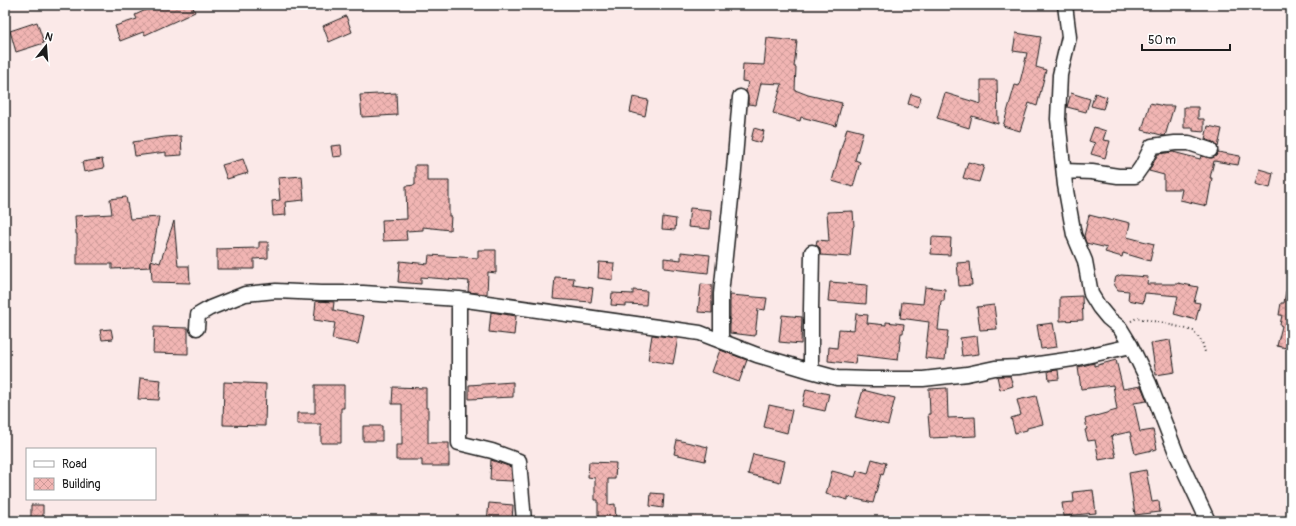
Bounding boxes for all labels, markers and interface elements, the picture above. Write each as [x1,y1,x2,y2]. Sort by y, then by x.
north arrow [26,26,66,66]
scale bar [1142,26,1230,52]
text: N [43,30,55,44]
text: 50 m [1148,33,1176,48]
legend [26,448,156,500]
text: Road [62,457,87,472]
text: Building [62,477,101,492]

